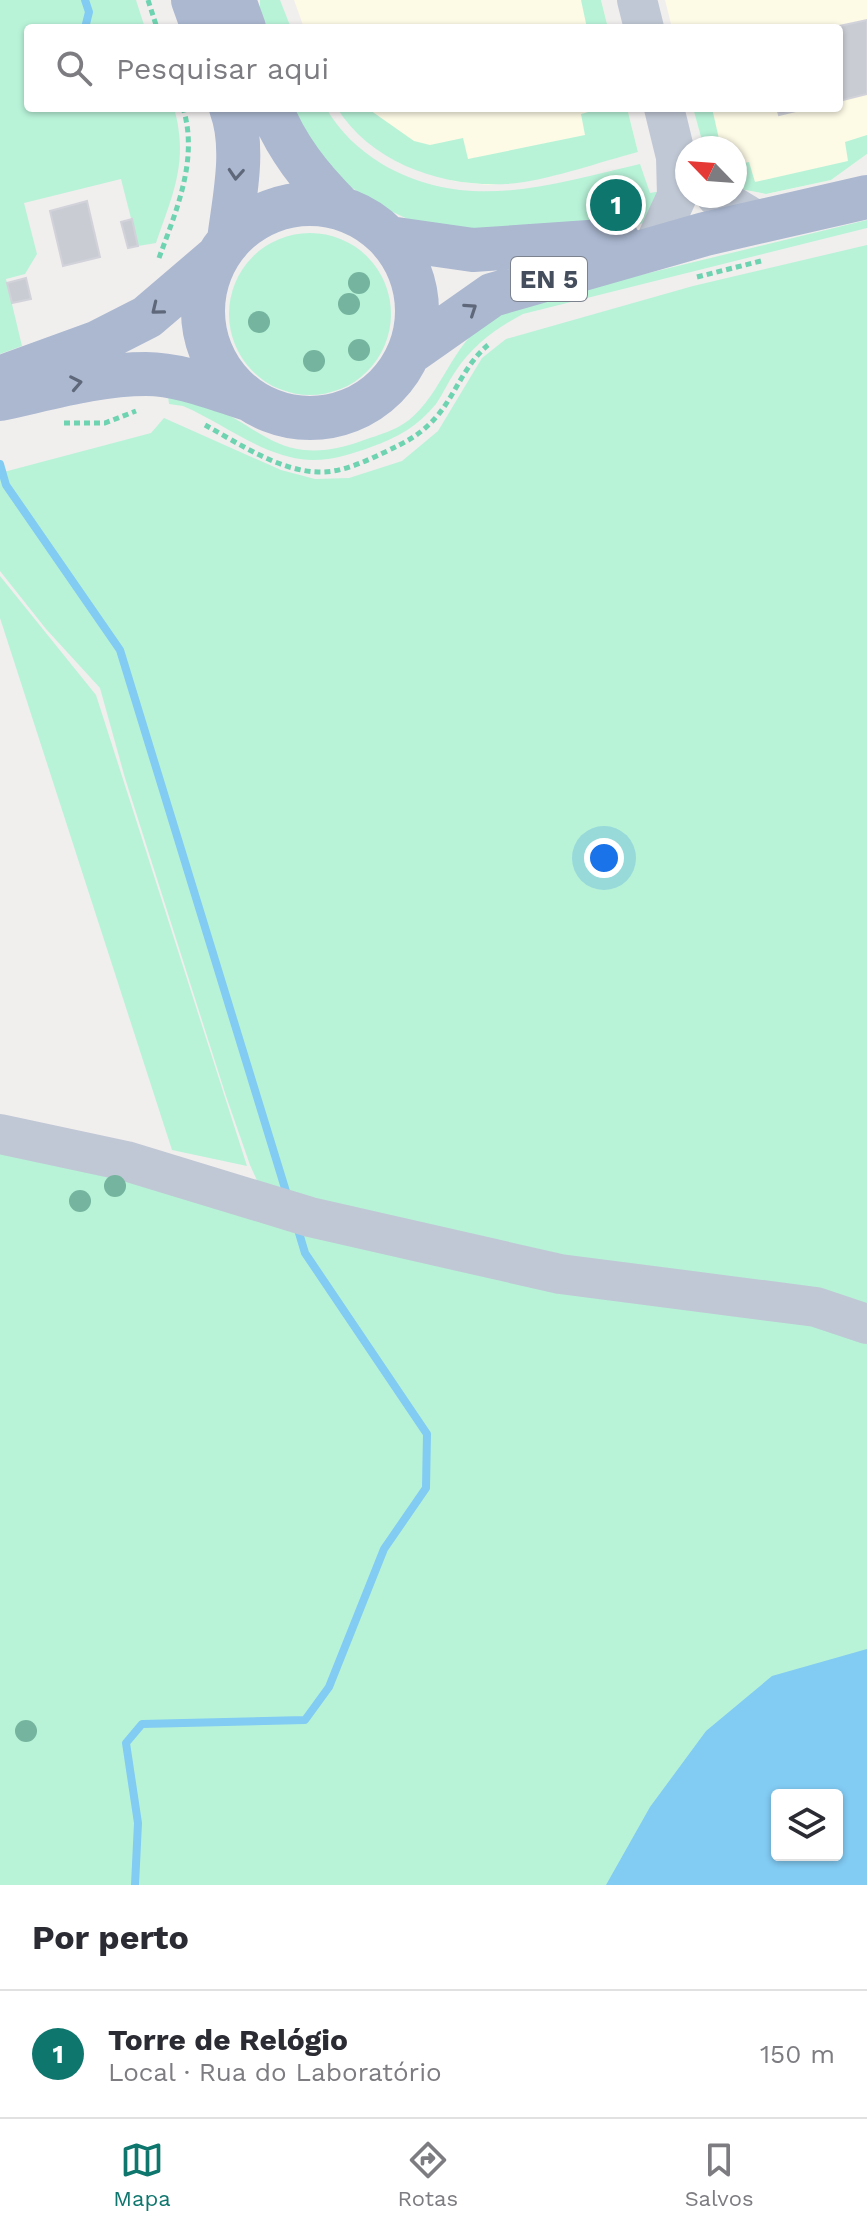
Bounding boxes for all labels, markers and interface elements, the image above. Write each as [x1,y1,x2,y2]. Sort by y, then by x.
search box [24,24,843,112]
icon: search [52,46,96,90]
text: Pesquisar aqui [116,51,329,86]
north arrow [675,136,747,208]
one-way arrow [228,168,245,181]
pin: 1 [590,175,642,235]
road number: EN 5 [511,257,587,301]
one-way arrow [152,299,166,314]
one-way arrow [463,304,477,319]
one-way arrow [69,375,83,392]
your location [584,838,624,878]
map controls [771,1789,843,1861]
button: layers [771,1789,843,1861]
text: Por perto [32,1917,189,1957]
text: Torre de Relógio [108,2022,348,2057]
text: 1 [52,2039,64,2069]
text: 150 m [760,2039,835,2069]
text: Local · Rua do Laboratório [108,2057,442,2087]
tab: Mapa [113,2138,171,2211]
tab: Rotas [397,2138,458,2211]
tab: Salvos [685,2138,754,2211]

